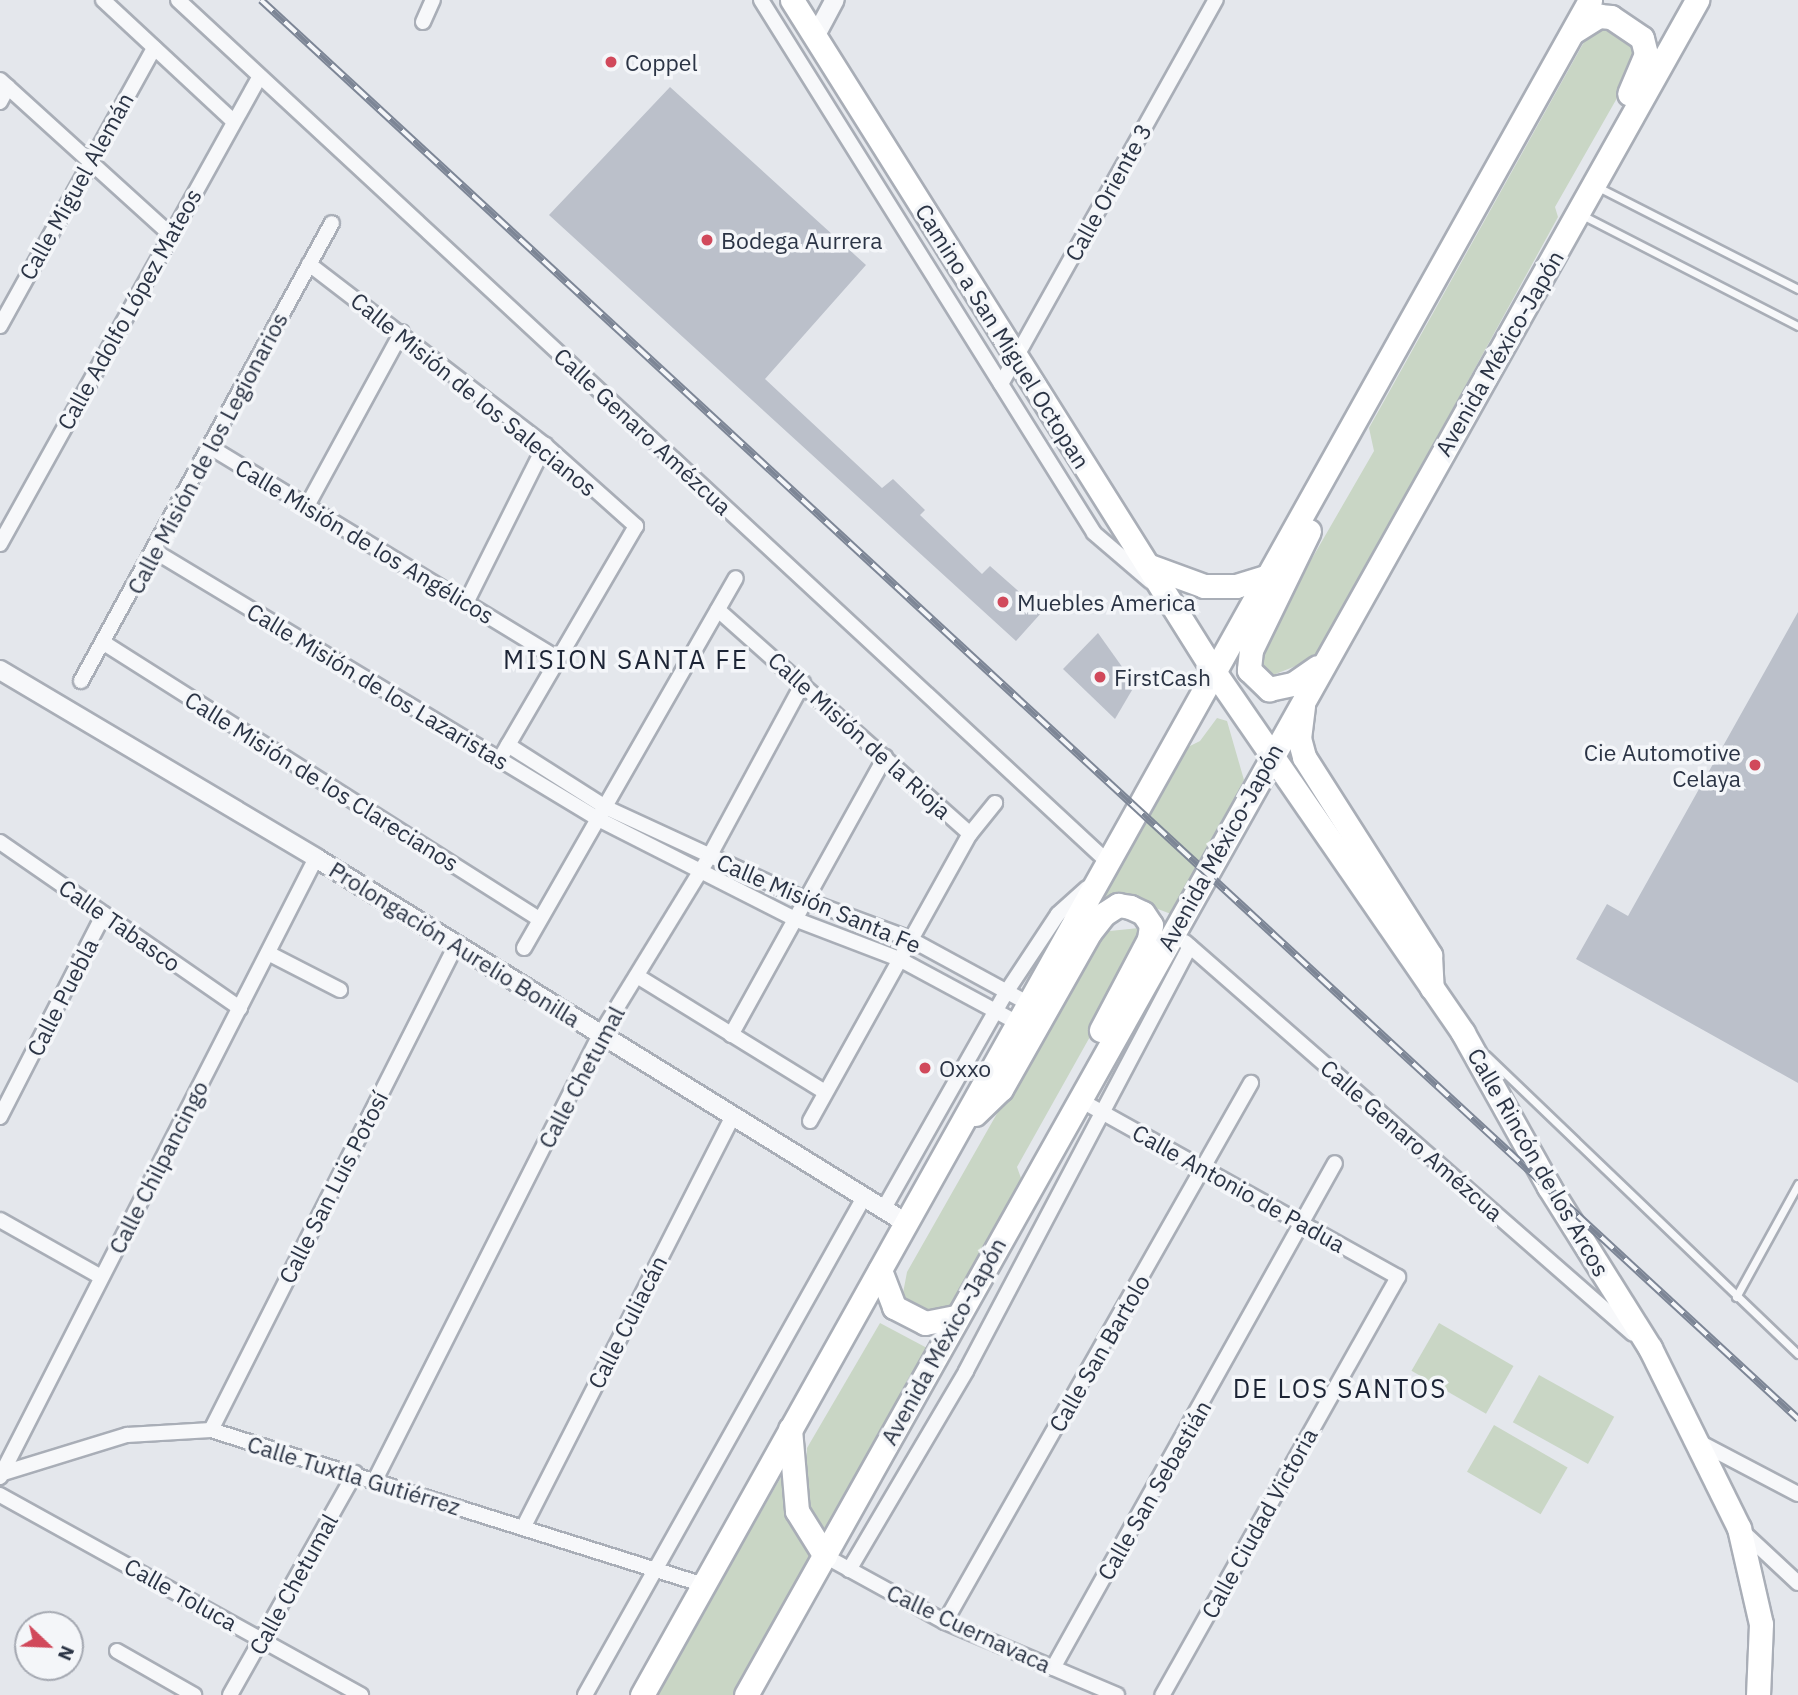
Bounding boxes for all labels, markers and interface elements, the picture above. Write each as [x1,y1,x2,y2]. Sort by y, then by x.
place label: Coppel [625,48,698,76]
marker: Coppel [603,54,619,70]
street label: Calle Miguel Alemán [13,88,139,284]
street label: Calle Oriente 3 [1059,118,1157,266]
street label: Calle Adolfo López Mateos [51,184,207,434]
street label: Camino a San Miguel Octopan [910,199,1096,473]
place label: Bodega Aurrera [721,226,882,254]
marker: Bodega Aurrera [699,232,715,248]
street label: Avenida México-Japón [1429,245,1569,461]
street label: Calle Misión de los Salecianos [346,286,602,502]
street label: Calle Misión de los Legionarios [121,307,293,599]
street label: Calle Genaro Amézcua [549,342,737,520]
street label: Calle Misión de los Angélicos [231,453,499,629]
place label: Muebles America [1017,588,1196,616]
marker: Muebles America [995,594,1011,610]
street label: Calle Misión de los Lazaristas [242,597,514,775]
district label: MISION SANTA FE [505,644,747,676]
street label: Calle Misión de la Rioja [763,646,957,824]
place label: FirstCash [1114,663,1211,691]
marker: FirstCash [1092,669,1108,685]
street label: Calle Misión de los Clarecianos [180,685,464,877]
place label: Cie Automotive Celaya [1584,738,1741,792]
street label: Avenida México-Japón [1152,739,1288,955]
marker: Cie Automotive Celaya [1747,757,1763,773]
street label: Calle Misión Santa Fe [713,847,925,959]
street label: Prolongación Aurelio Bonilla [324,855,586,1033]
street label: Calle Tabasco [54,873,186,977]
street label: Calle Puebla [21,933,103,1061]
street label: Calle Chetumal [532,1001,630,1153]
street label: Calle Rincón de los Arcos [1462,1043,1616,1281]
street label: Calle Genaro Amézcua [1315,1053,1509,1227]
place label: Oxxo [939,1054,991,1082]
marker: Oxxo [917,1060,933,1076]
street label: Calle Chilpancingo [103,1076,213,1258]
street label: Calle San Luis Potosí [273,1086,393,1288]
street label: Calle Antonio de Padua [1128,1118,1350,1258]
street label: Avenida México-Japón [875,1233,1011,1449]
street label: Calle Culiacán [582,1251,672,1393]
street label: Calle San Bartolo [1043,1269,1155,1437]
district label: DE LOS SANTOS [1234,1373,1446,1405]
street label: Calle San Sebastián [1091,1395,1217,1585]
street label: Calle Ciudad Victoria [1195,1423,1323,1623]
street label: Calle Tuxtla Gutiérrez [244,1429,464,1521]
street label: Calle Chetumal [243,1509,343,1659]
street label: Calle Toluca [120,1552,242,1636]
street label: Calle Cuernavaca [883,1578,1055,1678]
north arrow [14,1611,84,1681]
text: N [53,1642,80,1664]

